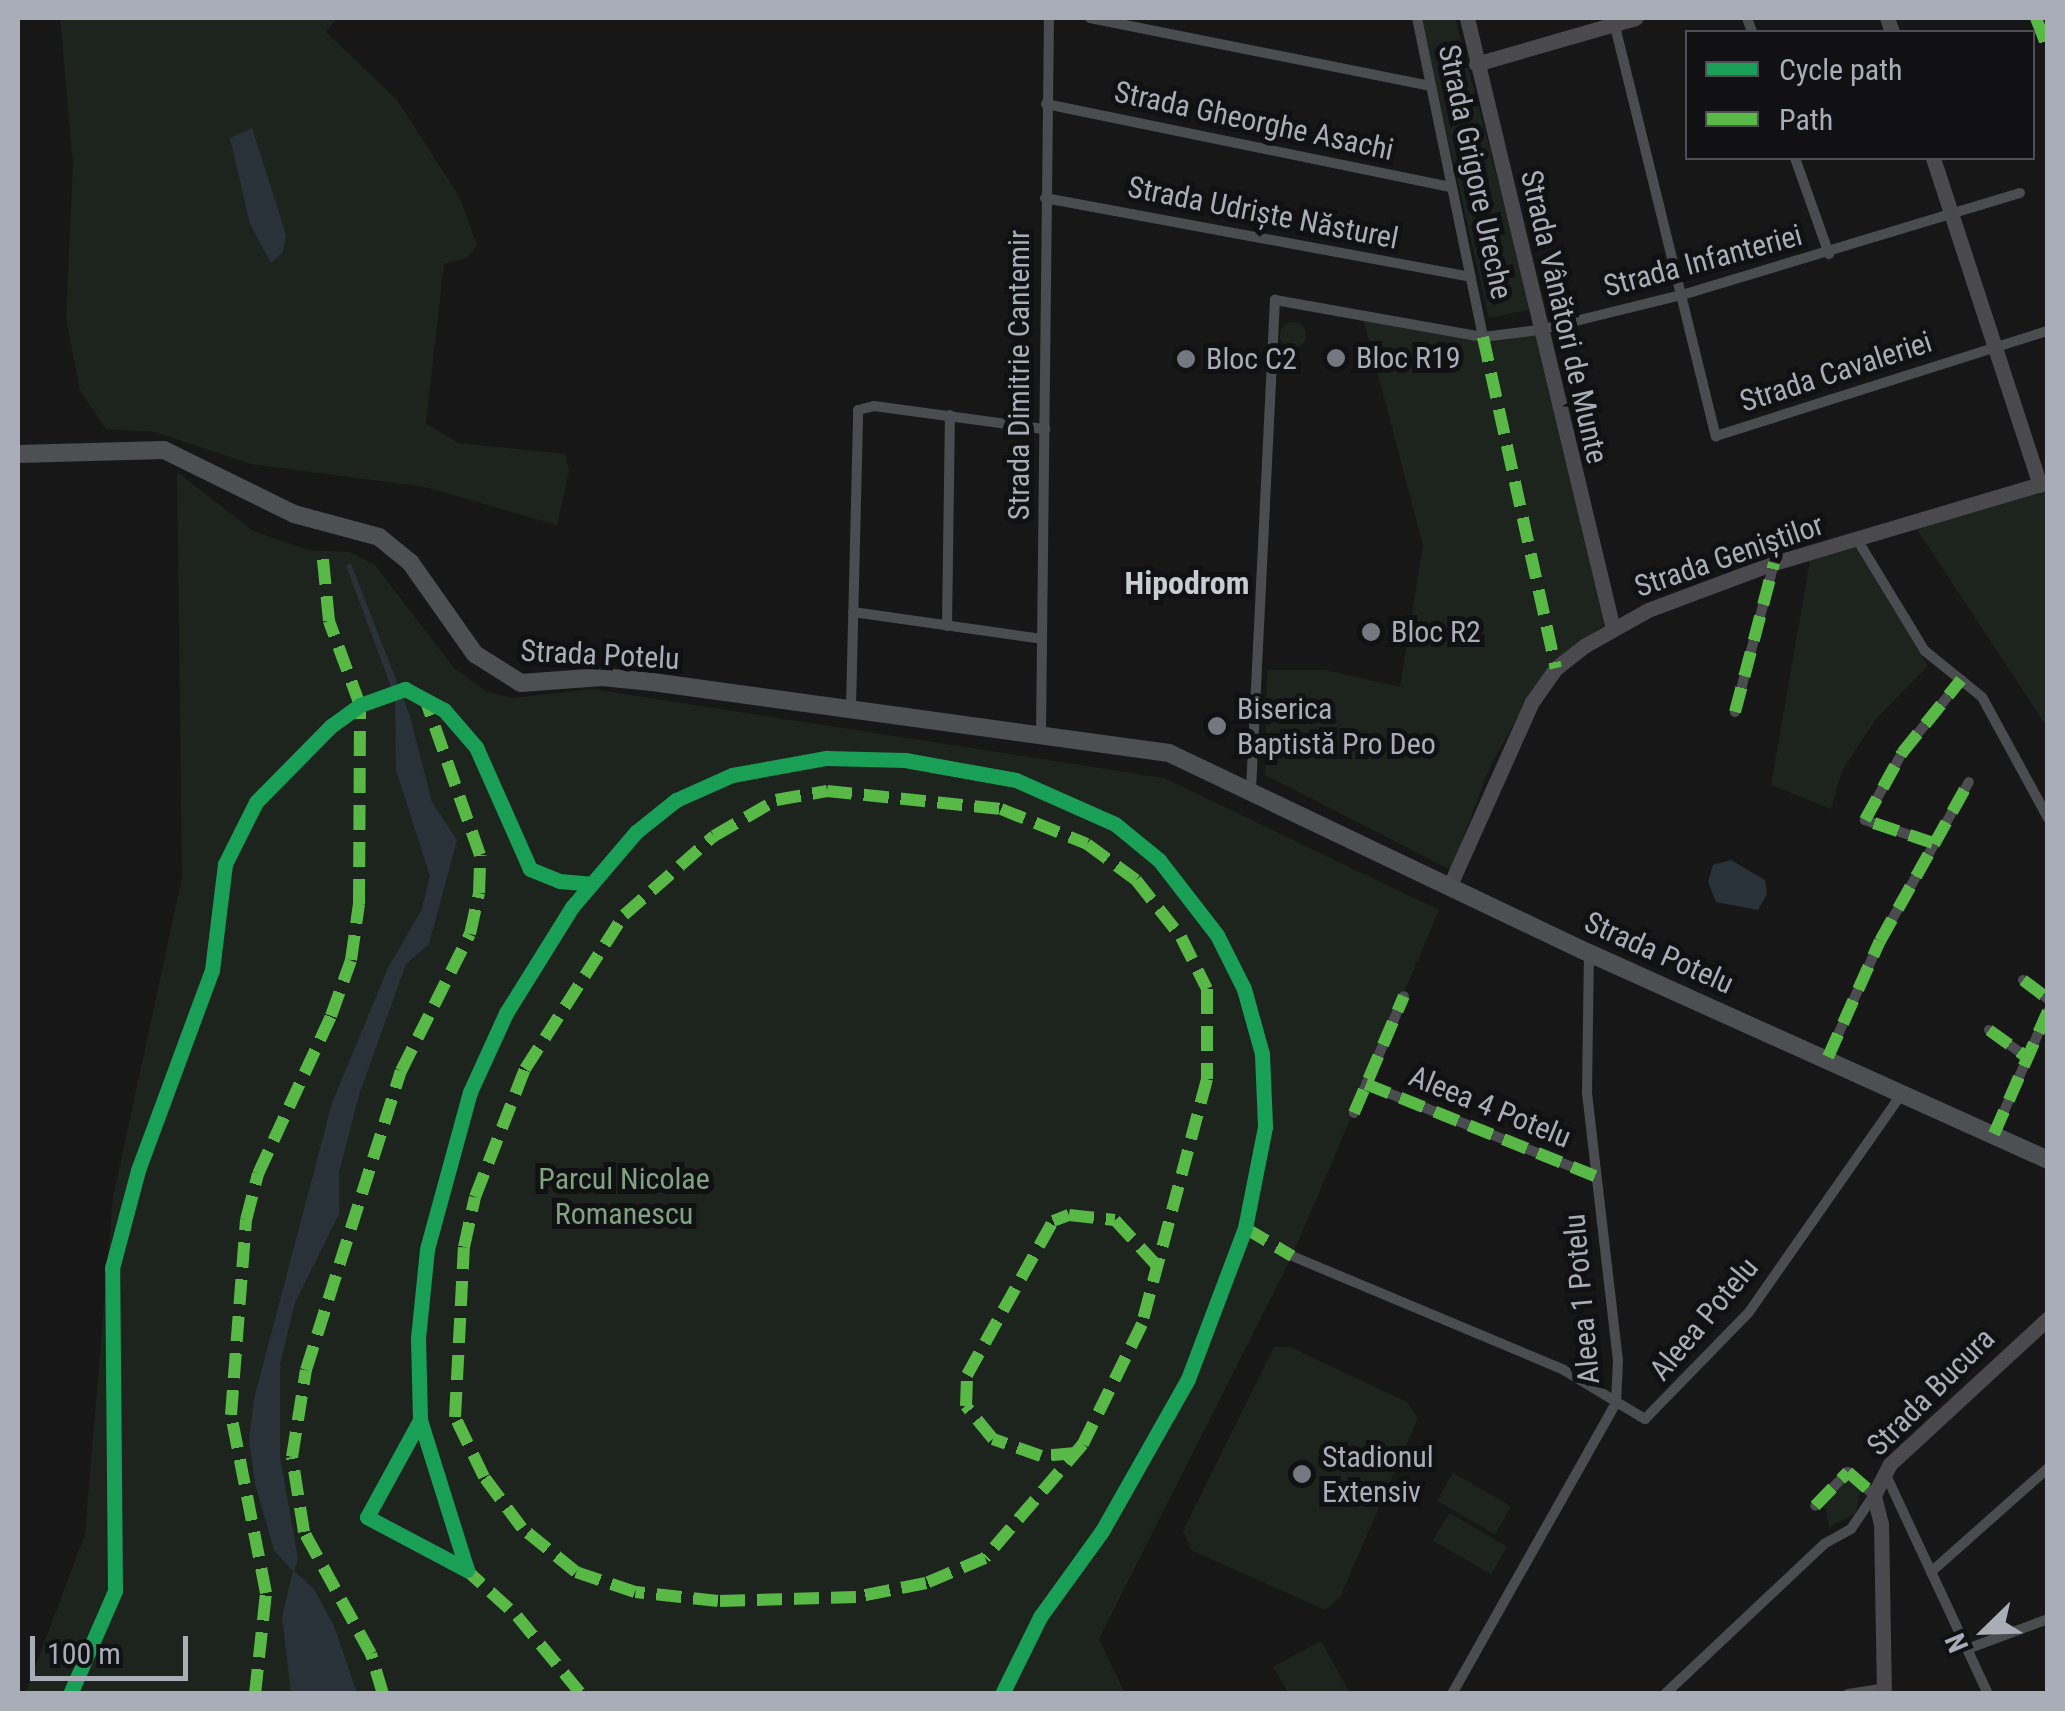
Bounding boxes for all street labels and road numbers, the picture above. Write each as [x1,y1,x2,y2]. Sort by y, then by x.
street label: Strada Grigore Ureche [1430,42,1520,302]
street label: Strada Gheorghe Asachi [1111,74,1397,168]
street label: Strada Vânători de Munte [1513,167,1615,467]
street label: Strada Udriște Năsturel [1125,169,1401,257]
street label: Strada Infanteriei [1600,217,1806,305]
street label: Strada Dimitrie Cantemir [1001,230,1037,520]
street label: Strada Cavaleriei [1736,324,1936,420]
street label: Strada Geniștilor [1630,507,1828,605]
street label: Strada Potelu [520,633,680,677]
street label: Strada Potelu [1579,904,1739,1002]
street label: Aleea 4 Potelu [1404,1058,1576,1156]
street label: Aleea 1 Potelu [1557,1212,1607,1386]
street label: Aleea Potelu [1642,1250,1766,1388]
street label: Strada Bucura [1860,1321,2002,1463]

